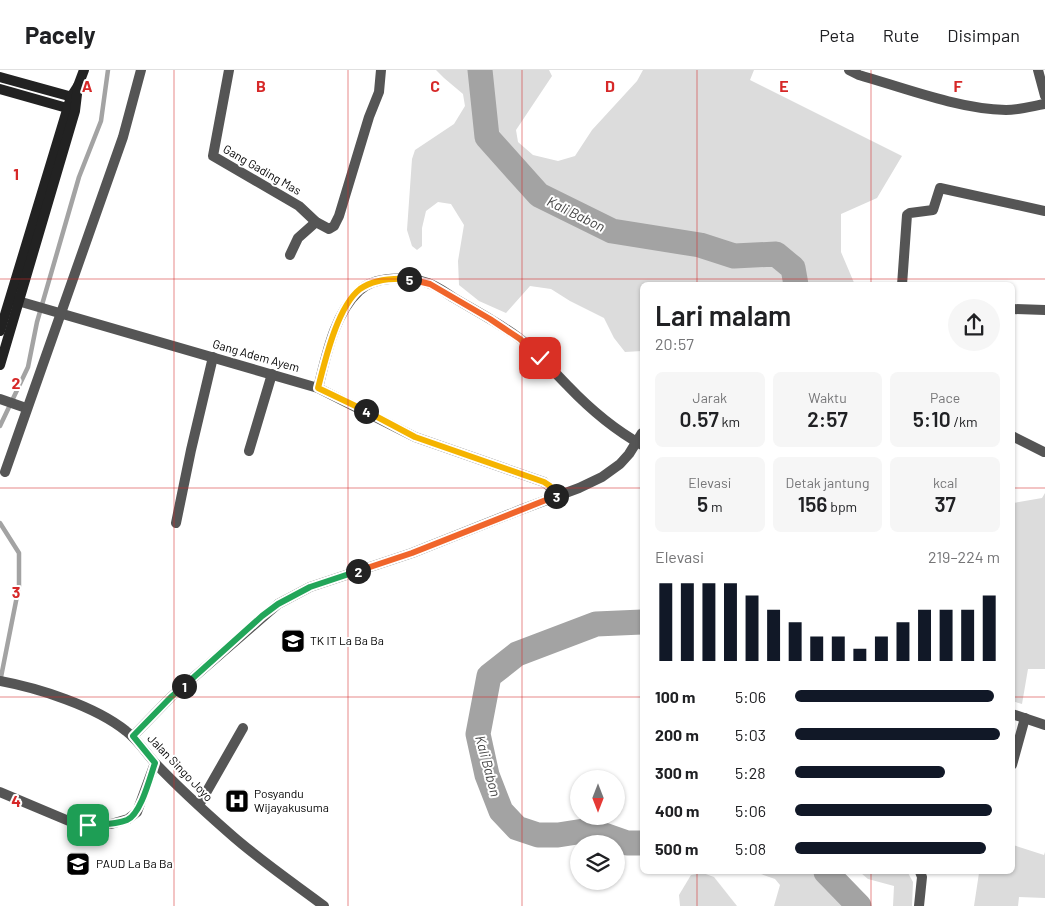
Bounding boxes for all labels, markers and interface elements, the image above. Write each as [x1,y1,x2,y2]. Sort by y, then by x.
text: Pacely [25,20,96,49]
text: Peta [819,24,855,46]
text: Rute [883,24,919,46]
text: Disimpan [947,24,1020,46]
text: A [82,76,93,95]
text: B [256,76,266,95]
text: C [430,76,440,95]
text: D [605,76,615,95]
text: E [779,76,789,95]
text: F [954,76,963,95]
street label: Gang Gading Mas [221,141,304,197]
text: 1 [13,164,19,183]
water label: Kali Babon [544,192,608,235]
pin: 5 [396,266,422,292]
text: 5 [406,271,413,288]
text: Lari malam [655,298,791,332]
button: share [948,299,1000,351]
text: 20:57 [655,334,694,353]
street label: Gang Adem Ayem [211,336,301,374]
pin [519,337,561,379]
icon: check [526,344,554,372]
text: 2 [12,373,21,392]
text: Jarak [693,389,727,406]
text: Waktu [808,389,847,406]
text: Pace [930,389,960,406]
pin: 4 [354,398,378,424]
text: 4 [362,403,371,420]
text: 0.57 [680,406,719,431]
text: 2:57 [807,406,848,431]
text: 5:10 [913,406,951,431]
text: km [719,413,740,430]
text: /km [951,413,978,430]
text: Elevasi [688,474,731,491]
text: Detak jantung [786,474,869,491]
text: kcal [933,474,957,491]
pin: 3 [544,484,568,508]
text: 3 [553,488,560,505]
text: 5 [697,491,708,516]
text: 156 [798,491,827,516]
text: 37 [934,491,956,516]
text: m [708,498,723,515]
text: bpm [827,498,857,515]
text: Elevasi [655,547,704,566]
text: 219–224 m [928,547,1000,566]
pin: 2 [346,558,370,584]
text: 2 [355,563,362,580]
text: 3 [12,582,20,601]
school or university icon: TK IT La Ba Ba [280,628,306,654]
place label: TK IT La Ba Ba [310,633,384,647]
pin: 1 [172,674,196,698]
text: 1 [182,678,187,695]
text: 100 m [655,687,695,706]
text: 5:06 [735,687,766,706]
text: 200 m [655,725,699,744]
text: 5:03 [735,725,766,744]
street label: Jalan Singo Joyo [145,731,216,804]
water label: Kali Babon [472,733,505,798]
text: 300 m [655,763,698,782]
text: 5:28 [735,763,766,782]
north arrow [570,770,625,825]
map controls [570,770,625,890]
place label: Posyandu Wijayakusuma [254,786,329,814]
hospital icon: Posyandu Wijayakusuma [224,788,250,814]
text: 4 [11,791,21,810]
text: 400 m [655,801,699,820]
text: 5:06 [735,801,766,820]
pin [67,804,109,846]
icon: arrive [74,811,102,839]
button: layers [570,835,625,890]
text: 500 m [655,839,698,858]
text: 5:08 [735,839,766,858]
school or university icon: PAUD La Ba Ba [65,851,91,877]
place label: PAUD La Ba Ba [96,856,173,870]

